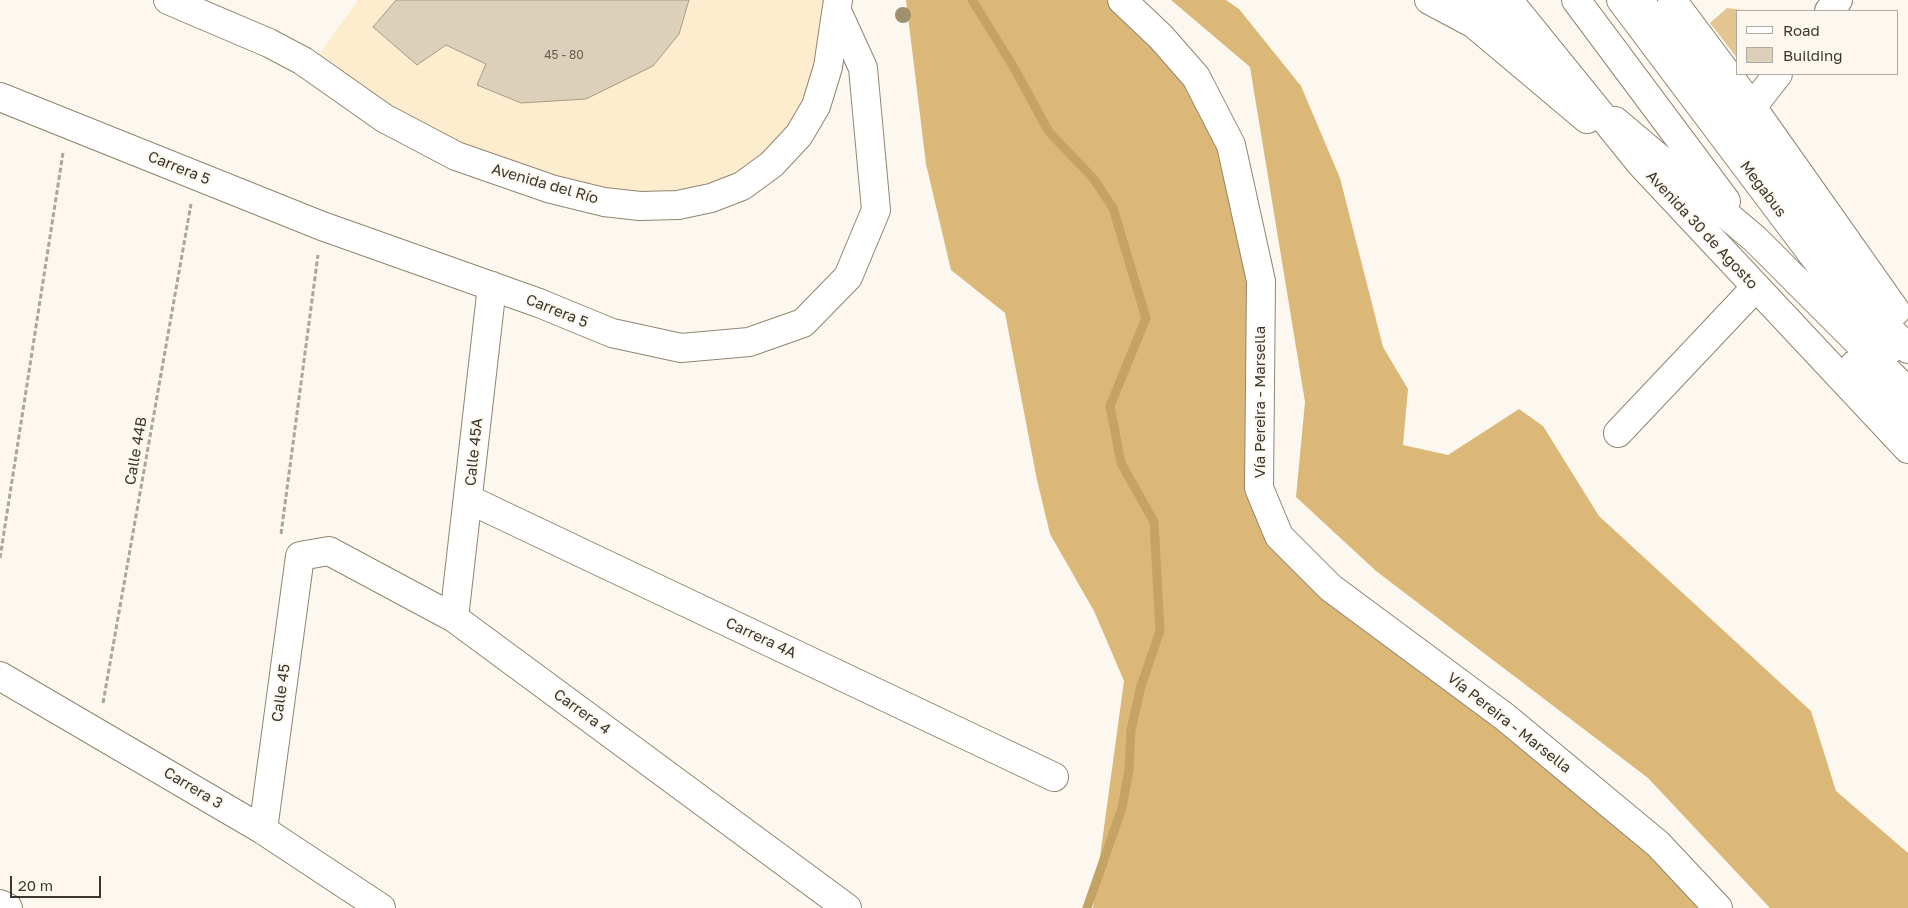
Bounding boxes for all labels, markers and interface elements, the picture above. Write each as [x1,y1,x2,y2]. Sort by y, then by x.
legend [1736,10,1898,75]
text: Road [1783,21,1820,39]
text: Building [1783,46,1843,64]
house number: 45 - 80 [544,48,584,62]
street label: Carrera 5 [145,147,213,189]
street label: Megabus [1736,157,1790,221]
street label: Avenida del Río [489,160,601,208]
street label: Avenida 30 de Agosto [1642,167,1762,293]
street label: Carrera 5 [523,290,591,332]
street label: Vía Pereira - Marsella [1251,326,1269,478]
street label: Calle 44B [121,415,151,487]
street label: Calle 45A [461,417,487,487]
street label: Carrera 4A [723,614,799,662]
street label: Calle 45 [268,663,294,723]
street label: Vía Pereira - Marsella [1443,669,1575,777]
street label: Carrera 4 [550,685,614,739]
street label: Carrera 3 [160,763,226,813]
scale bar [12,866,104,898]
text: 20 m [18,876,53,894]

